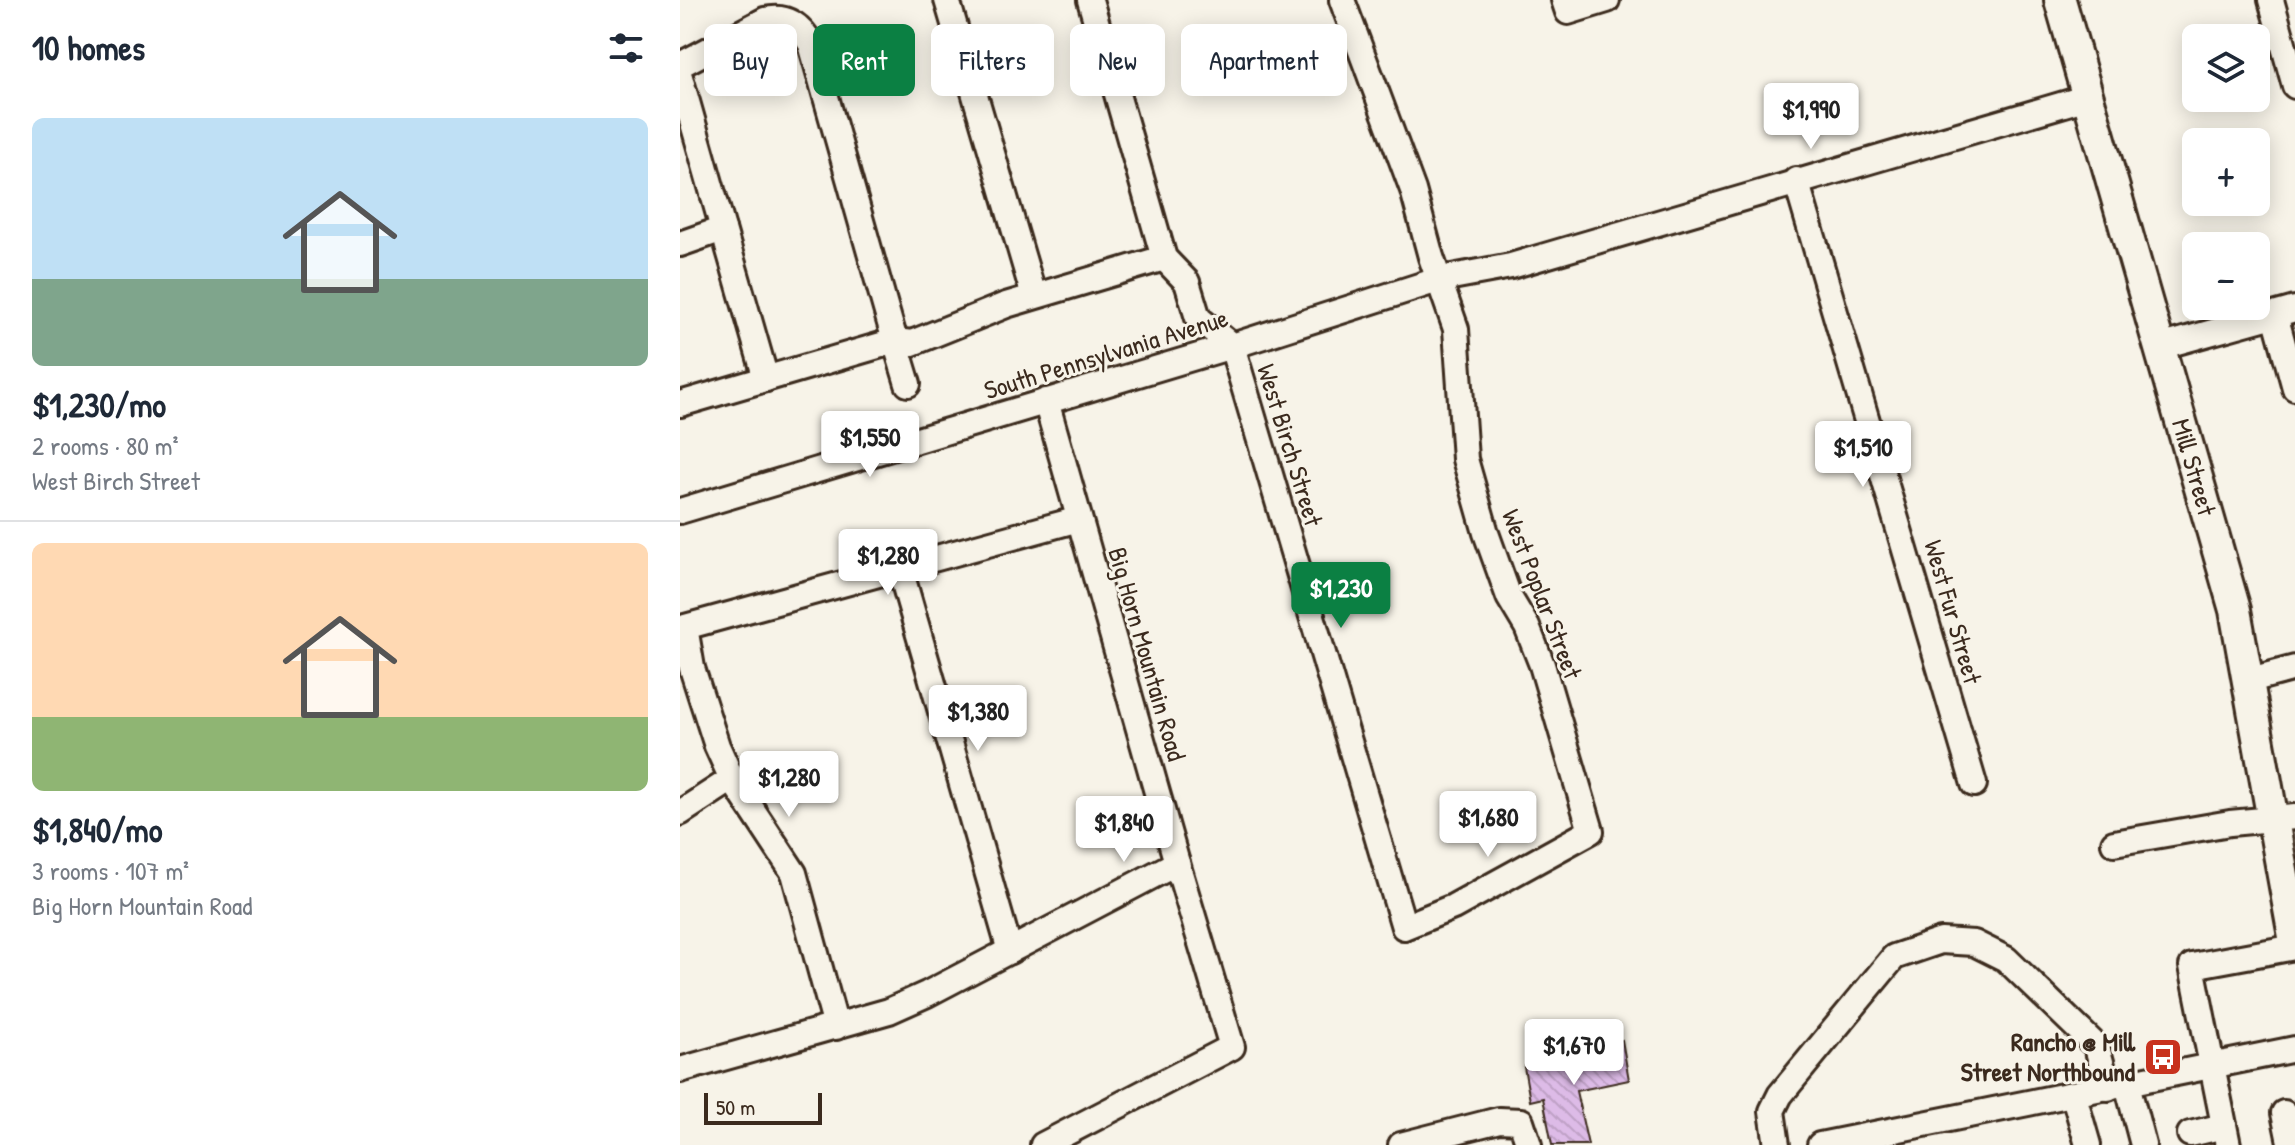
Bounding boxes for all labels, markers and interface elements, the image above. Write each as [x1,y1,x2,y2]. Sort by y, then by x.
chip: Buy [704,24,797,96]
chip: Rent [813,24,915,96]
chip: Filters [931,24,1054,96]
chip: New [1070,24,1165,96]
chip: Apartment [1181,24,1347,96]
map controls [2182,24,2270,320]
button: layers [2182,24,2270,112]
text: 10 homes [32,25,145,71]
icon: filters [604,26,648,70]
pin: $1,990 [1746,83,1876,151]
text: $1,990 [1782,91,1840,126]
button: + [2182,128,2270,216]
icon: home [268,170,412,314]
button: − [2182,232,2270,320]
street label: South Pennsylvania Avenue [980,300,1232,407]
street label: West Birch Street [1249,359,1332,531]
text: $1,230/mo [32,382,166,428]
pin: $1,550 [805,411,935,479]
street label: Mill Street [2164,415,2225,520]
text: $1,550 [839,419,901,454]
pin: $1,510 [1798,421,1928,489]
text: 2 rooms · 80 m² [32,428,179,463]
text: $1,510 [1833,429,1893,464]
text: West Birch Street [32,463,200,498]
street label: West Poplar Street [1494,504,1591,685]
pin: $1,280 [823,529,953,597]
street label: West Fur Street [1916,536,1991,689]
text: $1,280 [857,537,919,572]
street label: Big Horn Mountain Road [1100,543,1195,765]
pin: $1,230 [1276,562,1406,630]
text: $1,230 [1309,570,1373,605]
icon: home [268,595,412,739]
pin: $1,380 [913,685,1043,753]
text: $1,380 [947,693,1009,728]
pin: $1,280 [724,751,854,819]
text: $1,280 [758,759,820,794]
pin: $1,680 [1423,791,1553,859]
pin: $1,840 [1059,796,1189,864]
text: $1,680 [1457,799,1519,834]
text: $1,840 [1094,804,1154,839]
text: $1,840/mo [32,807,162,853]
text: 3 rooms · 107 m² [32,853,189,888]
text: Big Horn Mountain Road [32,888,252,923]
pin: $1,670 [1509,1019,1639,1087]
place label: Rancho @ Mill Street Northbound [1961,1024,2136,1089]
text: $1,670 [1543,1027,1605,1062]
bus stop icon: Rancho @ Mill Street Northbound [2142,1036,2184,1078]
scale bar [704,1089,822,1125]
text: 50 m [716,1092,755,1122]

